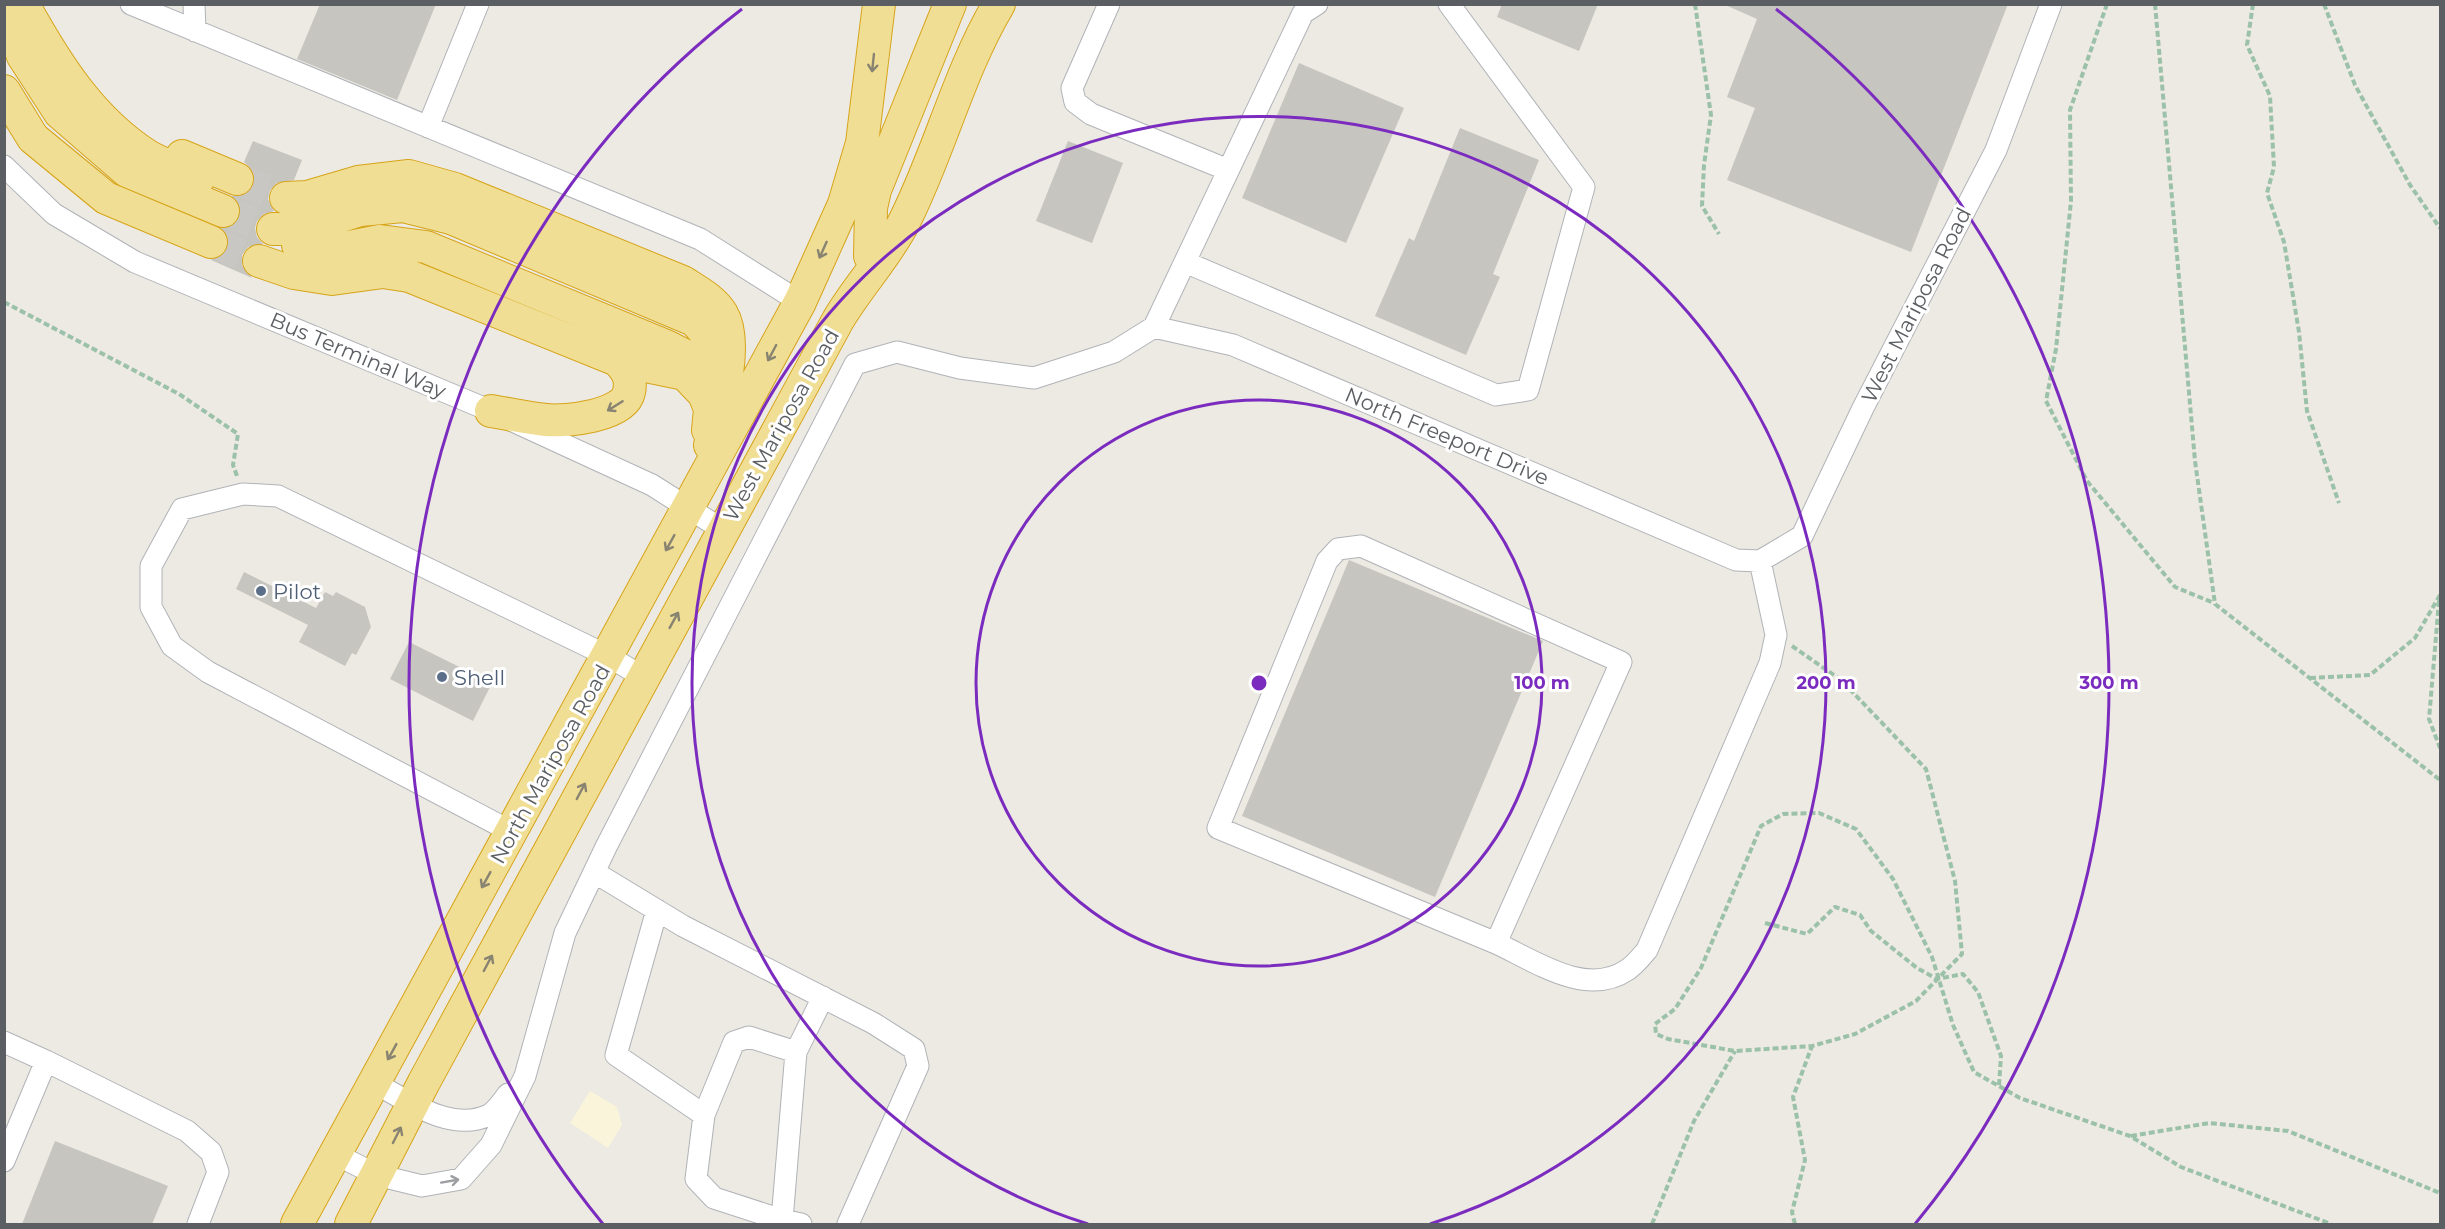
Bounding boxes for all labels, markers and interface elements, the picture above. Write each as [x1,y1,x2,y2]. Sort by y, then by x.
one-way arrow [867,52,878,72]
street label: West Mariposa Road [1856,203,1976,407]
one-way arrow [817,241,828,259]
street label: Bus Terminal Way [266,307,450,404]
street label: West Mariposa Road [718,325,844,525]
one-way arrow [766,344,777,362]
street label: North Freeport Drive [1341,382,1553,490]
one-way arrow [607,401,624,413]
one-way arrow [664,534,675,552]
place label: Pilot [273,579,321,604]
marker: Pilot [254,584,268,598]
one-way arrow [668,612,680,629]
street label: North Mariposa Road [485,660,615,868]
place label: Shell [454,665,505,690]
marker: Shell [435,670,449,684]
text: 100 m [1514,672,1570,694]
text: 200 m [1796,672,1856,694]
text: 300 m [2078,672,2139,694]
centre of rings [1249,673,1269,693]
one-way arrow [576,783,587,801]
one-way arrow [480,871,491,889]
one-way arrow [482,955,494,972]
one-way arrow [386,1042,397,1060]
one-way arrow [391,1127,403,1144]
one-way arrow [440,1175,459,1186]

